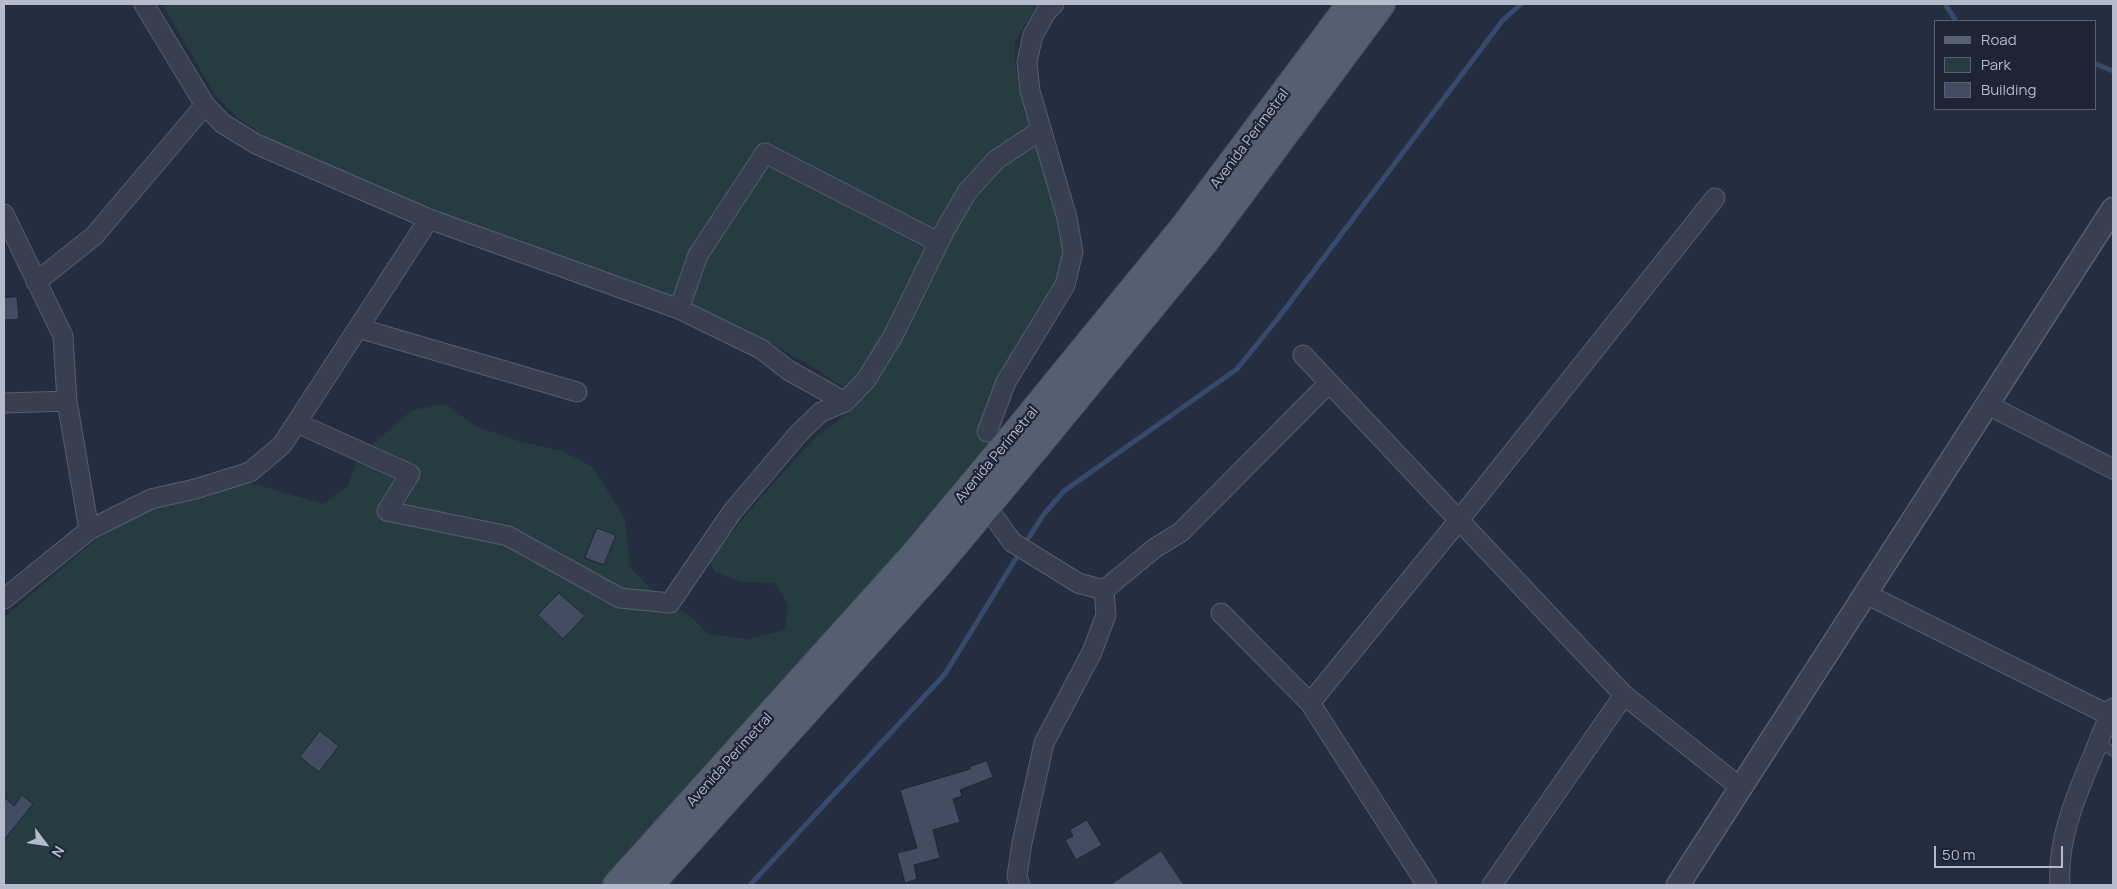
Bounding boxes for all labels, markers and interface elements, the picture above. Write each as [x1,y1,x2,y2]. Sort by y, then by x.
legend [1934,20,2097,110]
text: Road [1981,29,2017,50]
text: Park [1981,54,2011,75]
text: Building [1981,79,2036,100]
street label: Avenida Perimetral [1207,86,1293,192]
street label: Avenida Perimetral [952,404,1042,506]
street label: Avenida Perimetral [684,710,776,810]
north arrow [20,819,70,869]
scale bar [1937,836,2066,868]
text: N [48,843,69,861]
text: 50 m [1942,844,1976,865]

